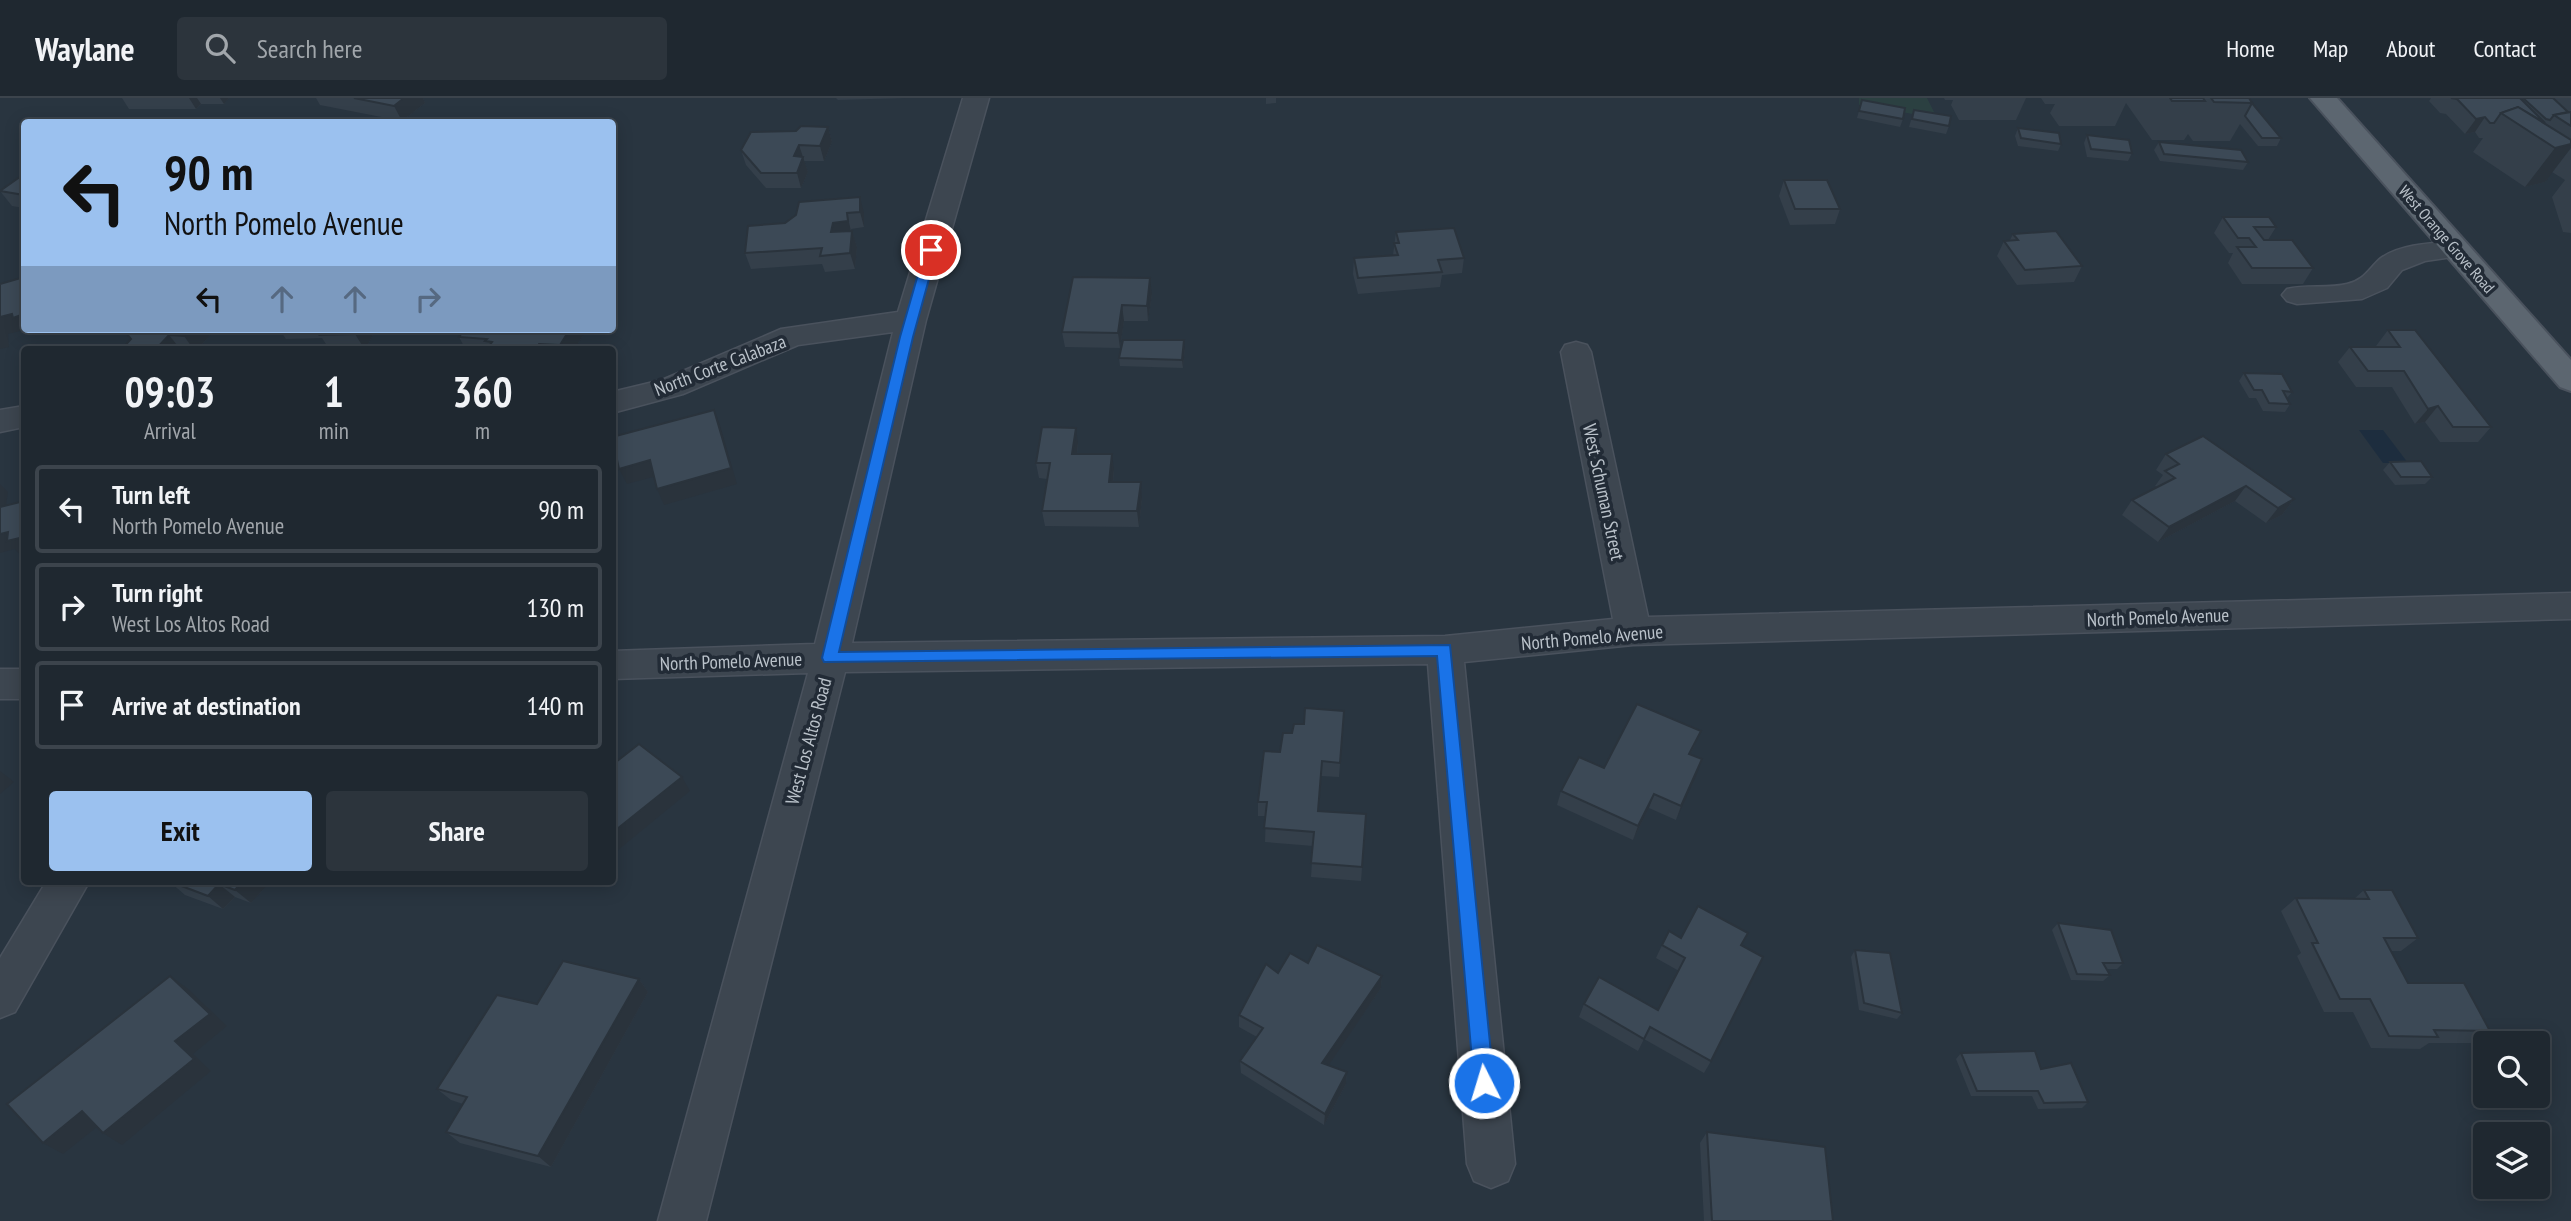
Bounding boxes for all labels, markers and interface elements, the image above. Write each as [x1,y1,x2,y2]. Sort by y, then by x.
search box [177,17,667,80]
text: Waylane [35,27,135,70]
icon: search [201,29,239,67]
text: Search here [257,32,362,65]
text: Home [2226,33,2275,64]
text: Map [2313,33,2348,64]
text: About [2386,33,2435,64]
text: Contact [2473,33,2536,64]
text: 90 m [164,140,253,204]
icon: left [49,147,140,238]
street label: West Orange Grove Road [2395,181,2499,297]
text: North Pomelo Avenue [164,202,404,244]
pin [901,220,961,280]
icon: arrive [912,231,950,269]
icon: left [190,280,228,318]
icon: ahead [263,280,301,318]
icon: ahead [336,280,374,318]
icon: right [409,280,447,318]
street label: North Corte Calabaza [651,329,789,401]
text: 09:03 [124,364,215,419]
text: 1 [324,364,344,419]
text: 360 [452,364,513,419]
text: Arrival [144,416,196,445]
text: min [319,416,349,445]
text: m [475,416,490,445]
street label: West Schuman Street [1578,422,1630,563]
text: Turn left [112,478,190,511]
icon: left [53,490,91,528]
text: 90 m [538,493,584,526]
text: North Pomelo Avenue [112,511,284,540]
text: Turn right [112,576,203,609]
icon: right [53,588,91,626]
text: 130 m [526,591,584,624]
street label: North Pomelo Avenue [2086,603,2230,631]
text: West Los Altos Road [112,609,270,638]
street label: North Pomelo Avenue [1520,619,1664,655]
street label: North Pomelo Avenue [659,647,803,675]
street label: West Los Altos Road [780,675,836,807]
icon: arrive [53,686,91,724]
text: Arrive at destination [112,689,301,722]
text: 140 m [526,689,584,722]
button: Exit [49,791,312,871]
button: Share [326,791,588,871]
map controls [2473,1031,2550,1199]
button: search [2473,1031,2550,1108]
position arrow [1447,1046,1521,1120]
button: layers [2473,1122,2550,1199]

